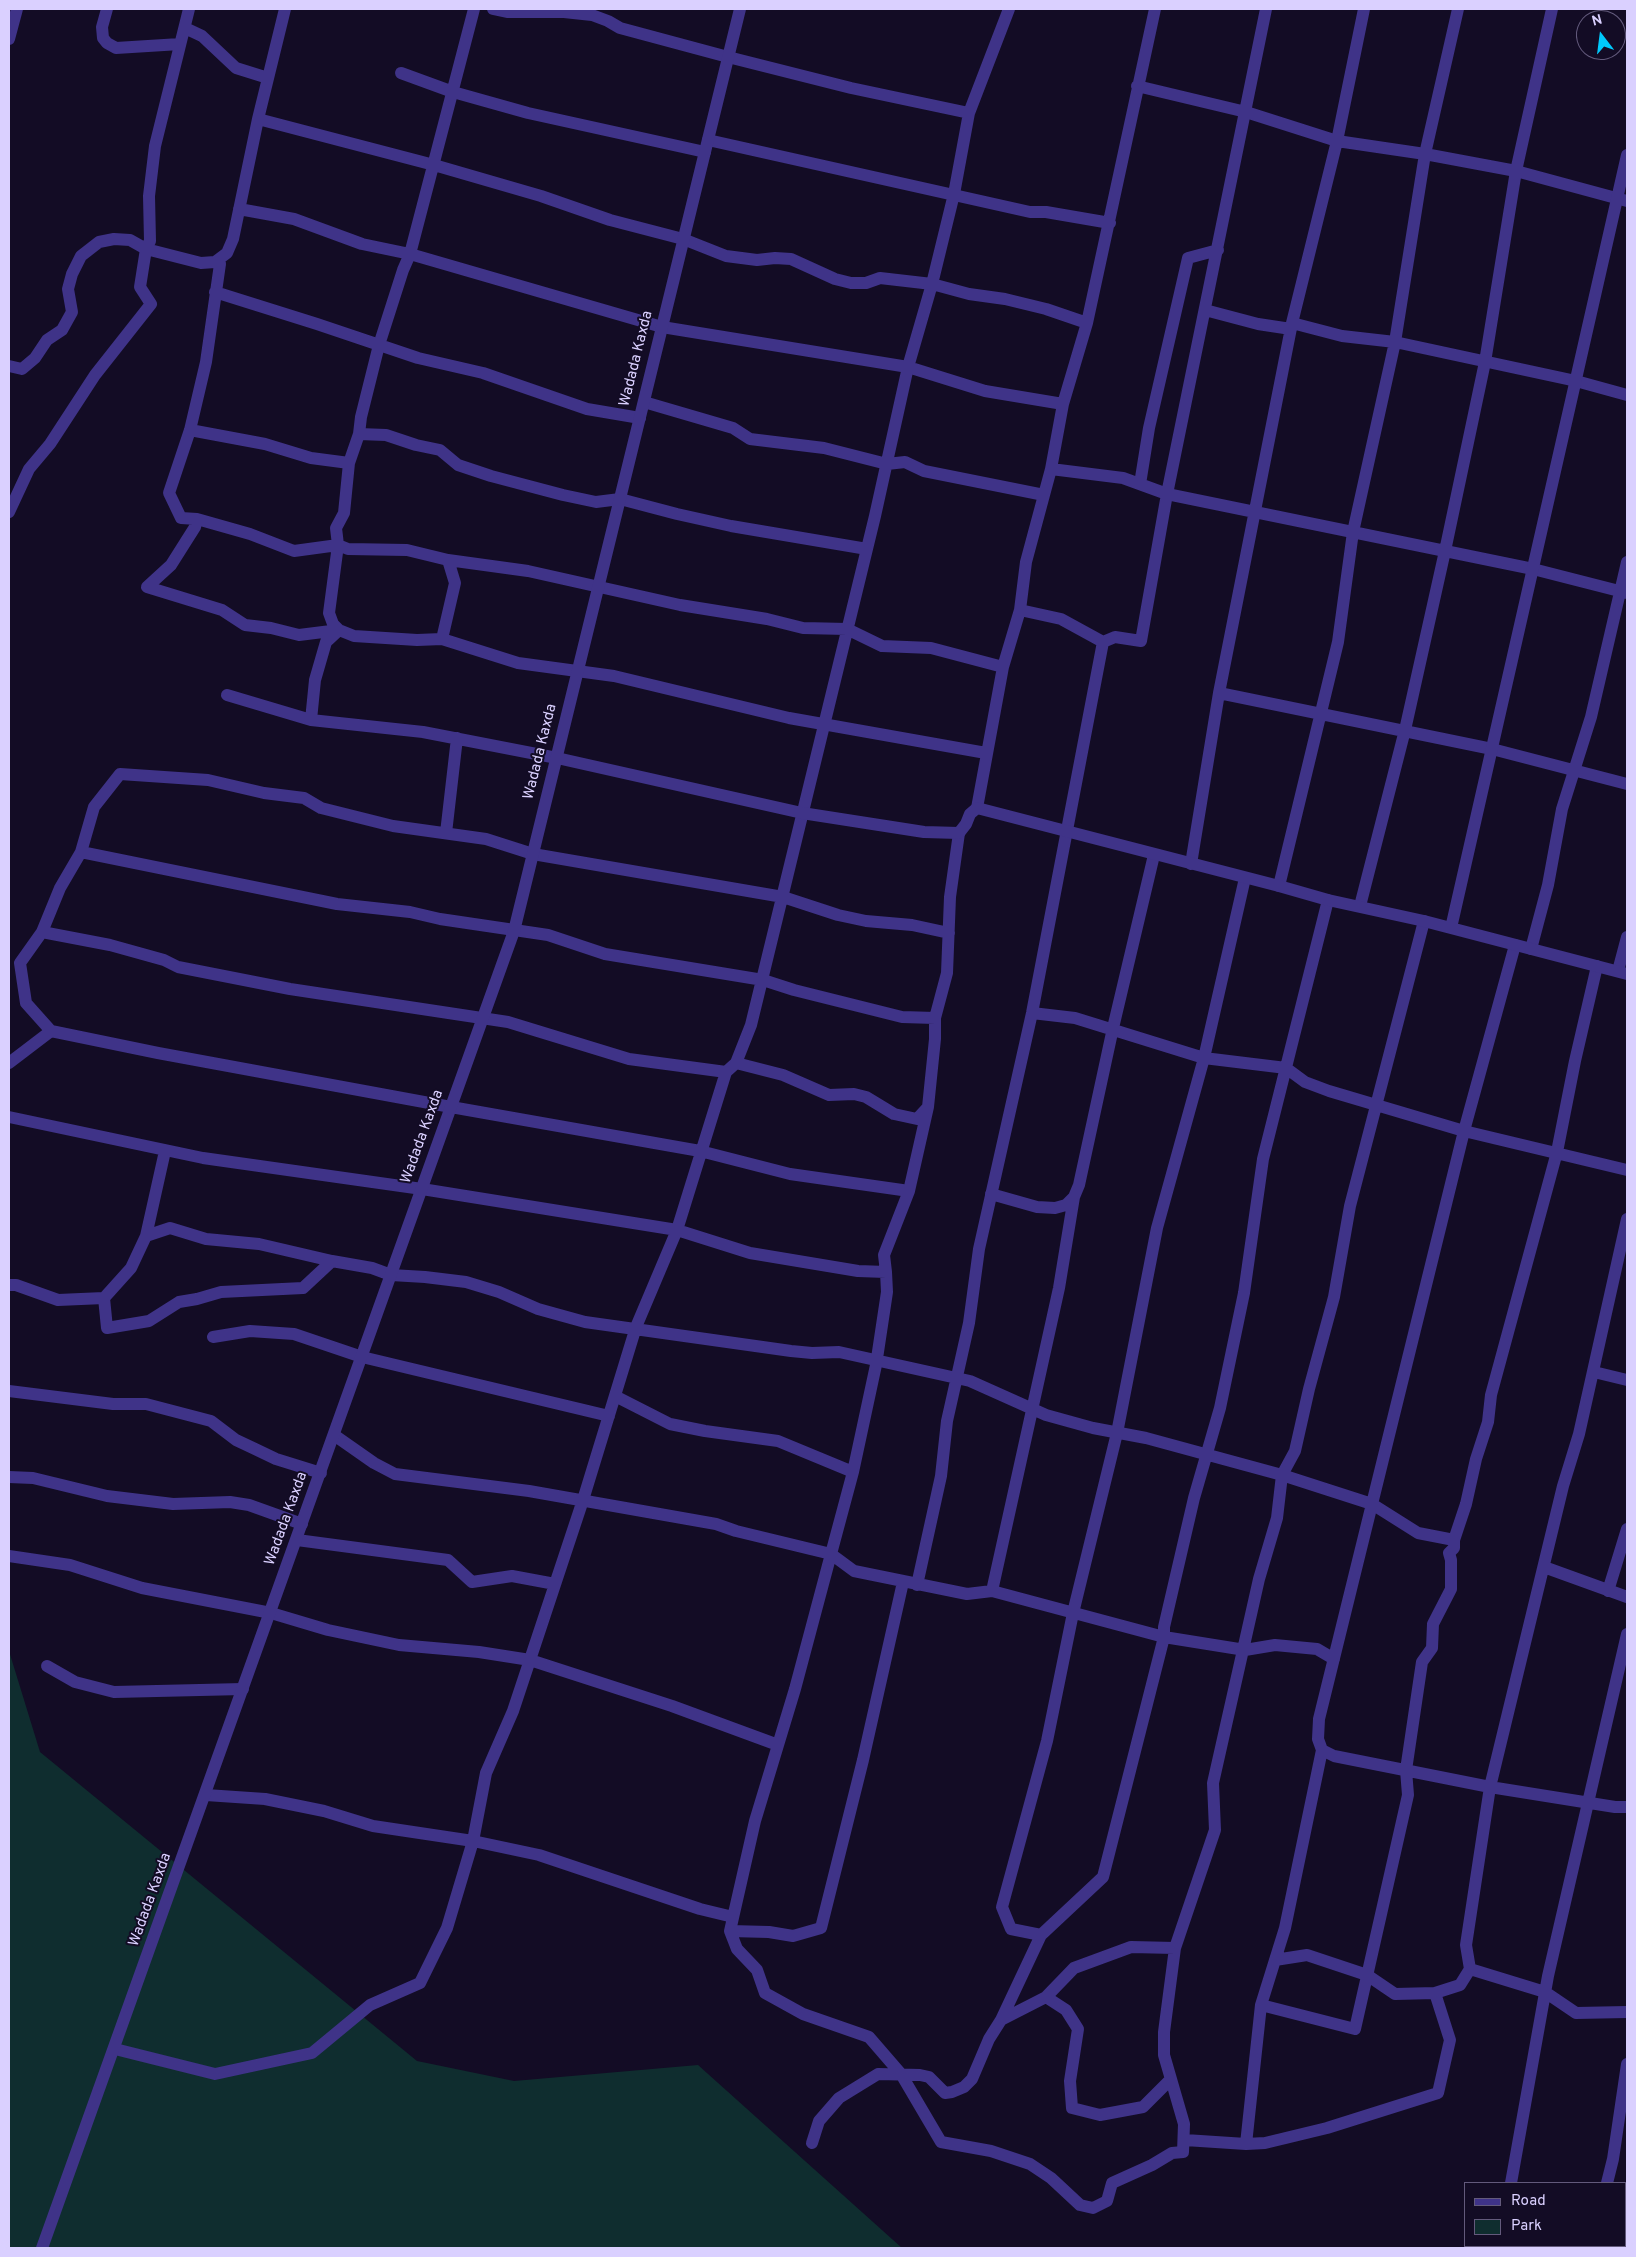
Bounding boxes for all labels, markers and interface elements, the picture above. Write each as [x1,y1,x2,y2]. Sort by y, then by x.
north arrow [1576,10,1626,60]
text: N [1590,11,1604,31]
street label: Wadada Kaxda [616,309,658,409]
street label: Wadada Kaxda [520,702,562,802]
street label: Wadada Kaxda [398,1088,448,1186]
street label: Wadada Kaxda [262,1470,312,1568]
street label: Wadada Kaxda [126,1851,176,1949]
legend [1464,2182,1626,2247]
text: Road [1511,2192,1546,2211]
text: Park [1511,2217,1542,2236]

